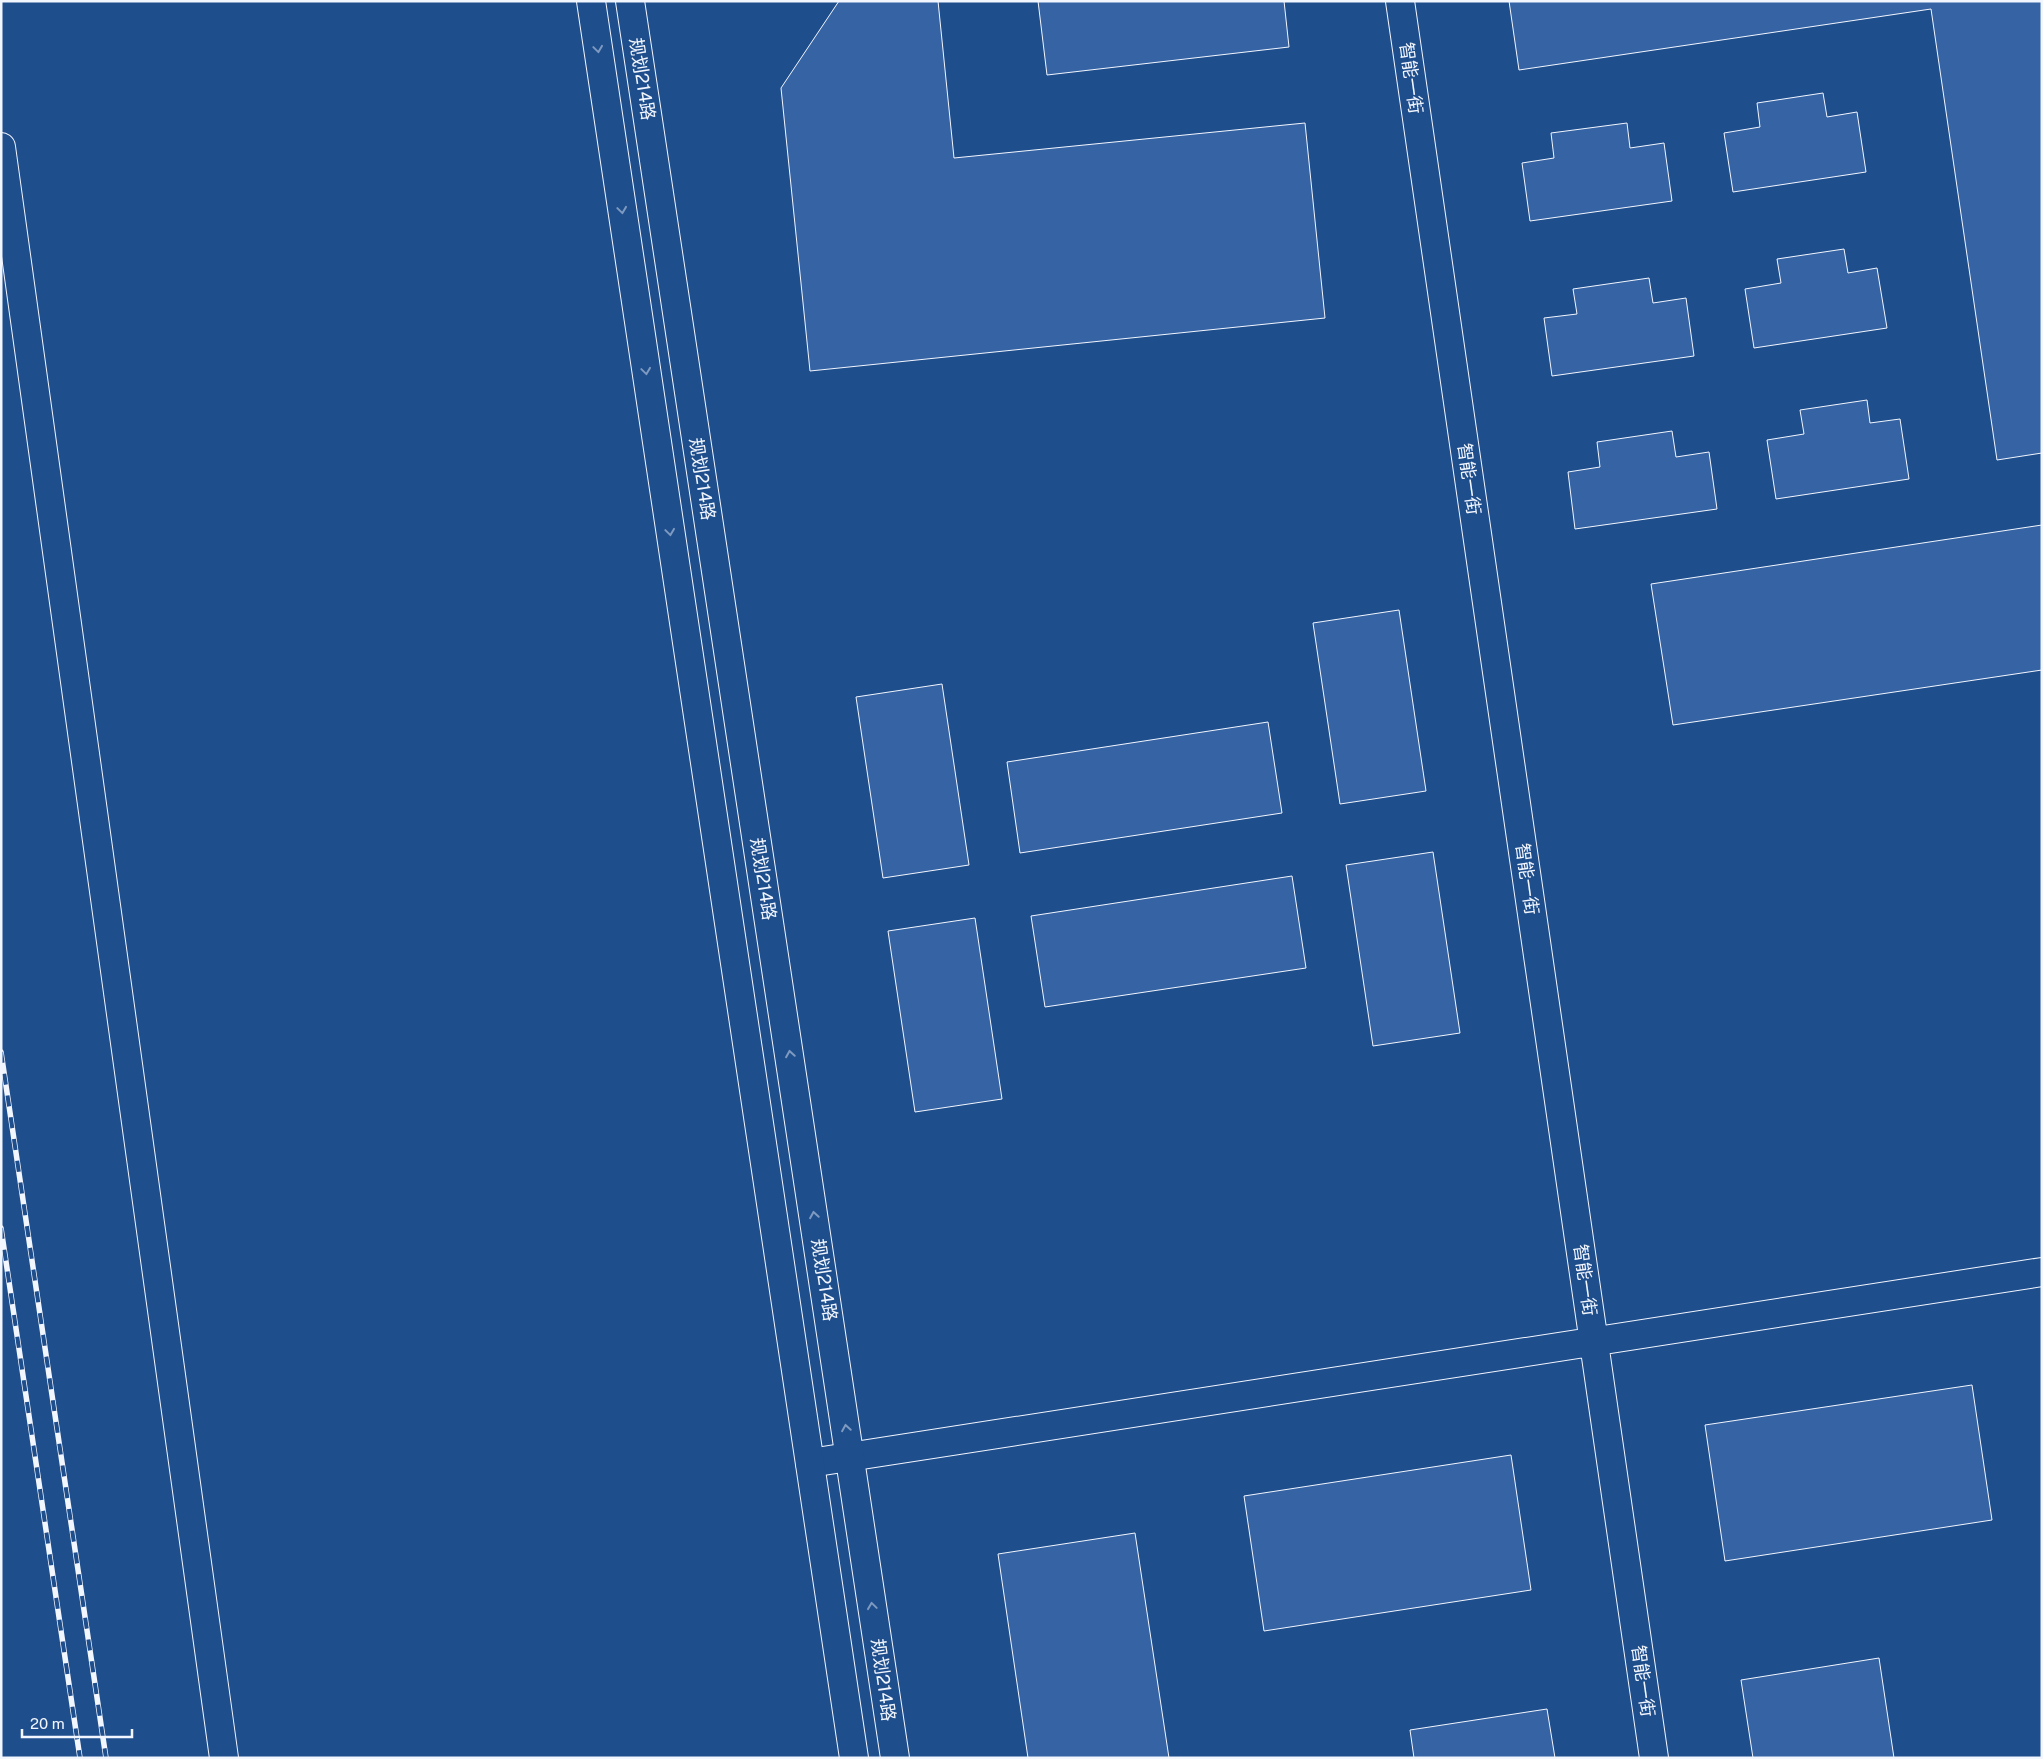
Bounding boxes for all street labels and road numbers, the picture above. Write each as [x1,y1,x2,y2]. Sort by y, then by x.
street label: 规划214路 [626,36,659,122]
street label: 智能一街 [1396,41,1427,115]
street label: 规划214路 [686,436,719,522]
street label: 智能一街 [1454,442,1485,516]
street label: 规划214路 [747,836,780,922]
street label: 智能一街 [1512,842,1543,916]
street label: 规划214路 [808,1237,841,1323]
street label: 智能一街 [1570,1243,1601,1317]
street label: 规划214路 [867,1637,900,1723]
street label: 智能一街 [1628,1644,1659,1718]

